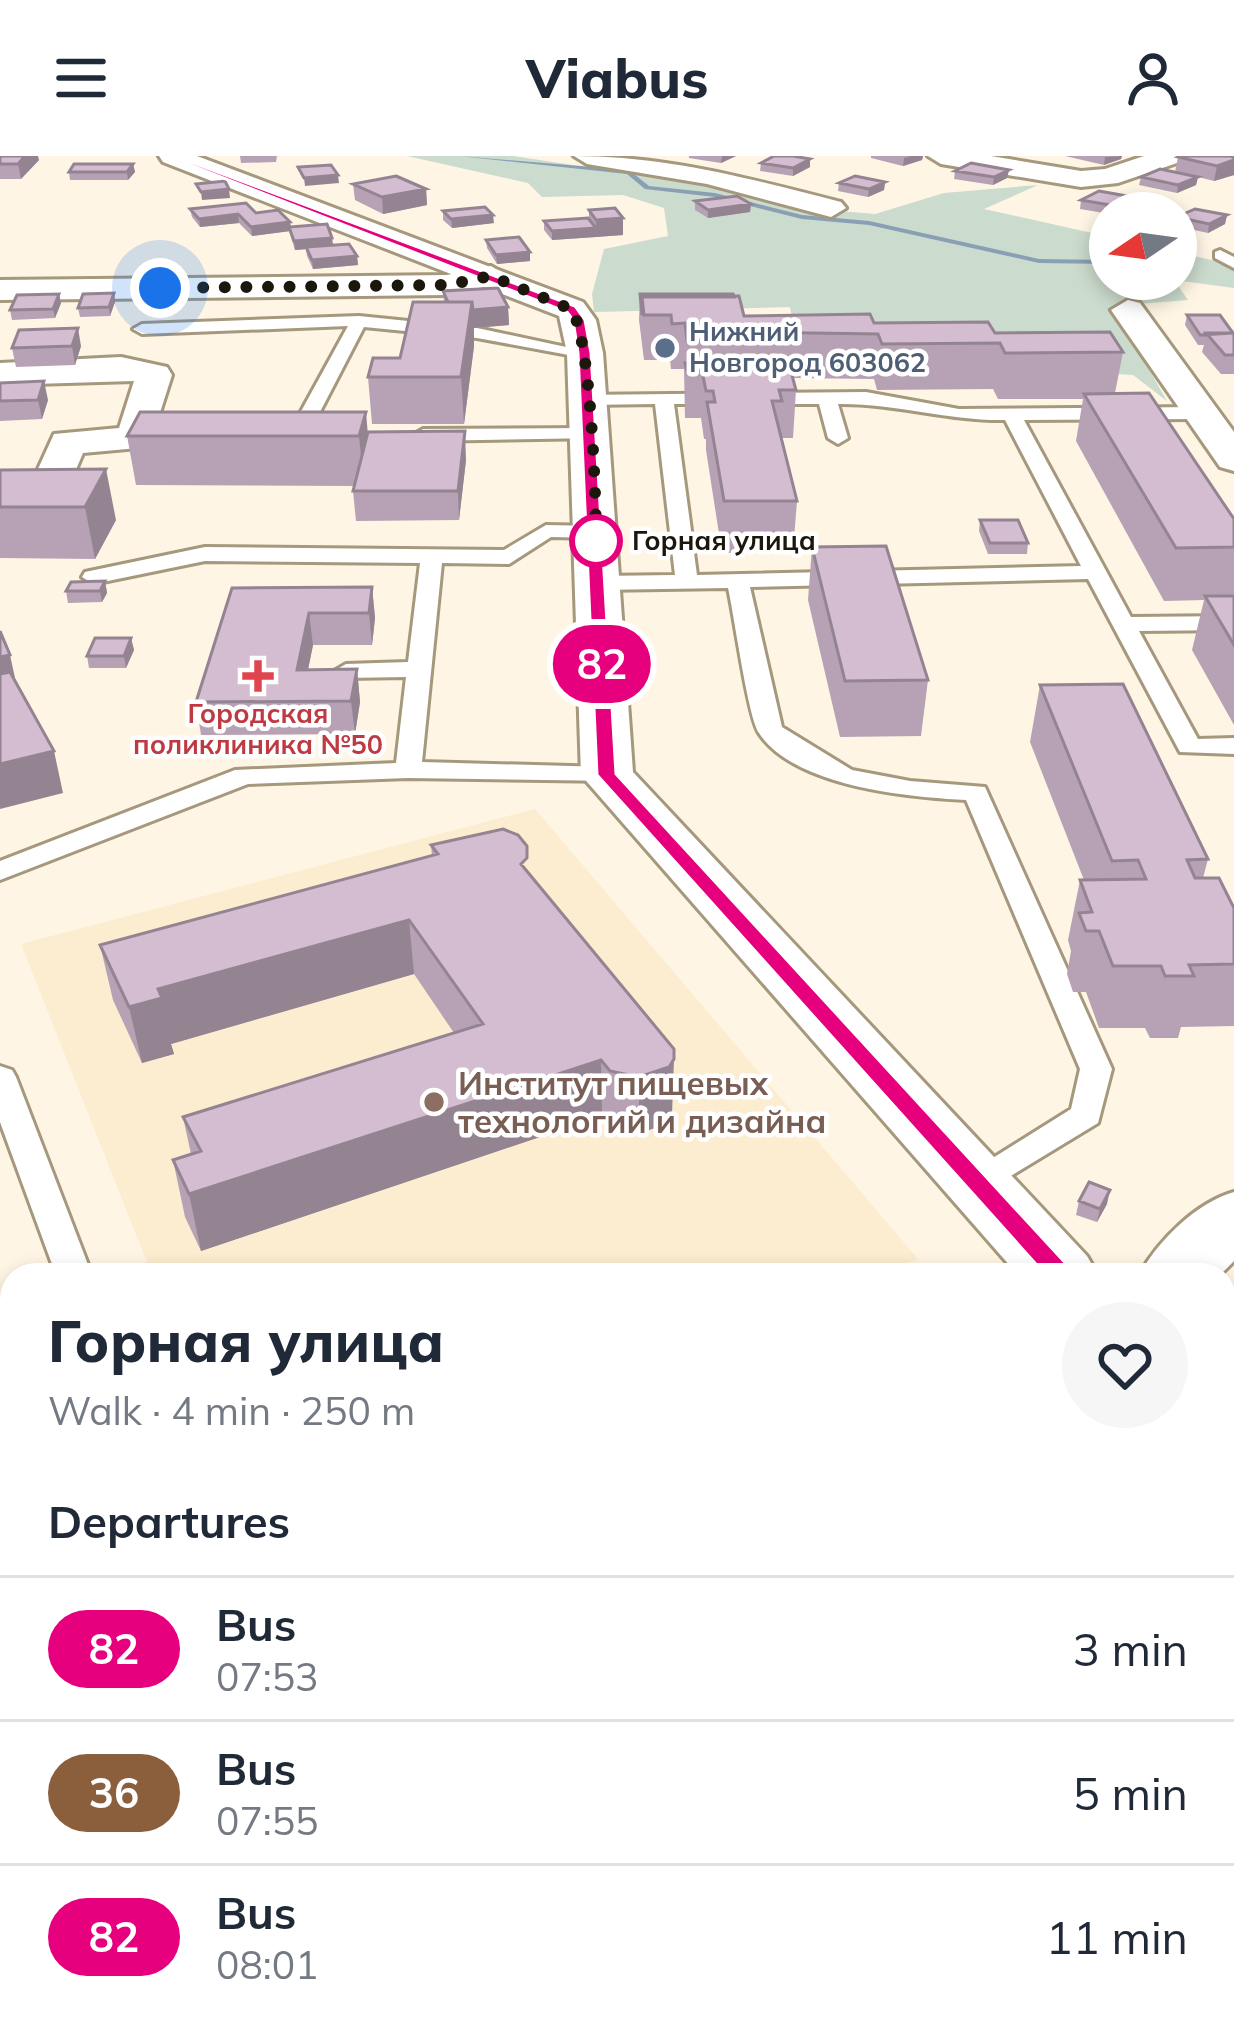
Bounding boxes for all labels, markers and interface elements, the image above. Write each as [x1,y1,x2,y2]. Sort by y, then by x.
text: Viabus [526,44,708,112]
icon: menu [48,45,114,111]
icon: person [1120,45,1186,111]
north arrow [1089,192,1197,300]
map controls [1089,192,1197,300]
your location [130,258,190,318]
place label: Нижний Новгород 603062 [689,314,926,379]
marker: Нижний Новгород 603062 [652,335,678,361]
marker: Горная улица [571,516,621,566]
place label: Горная улица [632,523,816,557]
line badge: 82 [548,625,656,703]
text: 82 [577,637,627,690]
marker: Городская поликлиника №50 [242,660,274,692]
place label: Городская поликлиника №50 [133,696,383,761]
place label: Институт пищевых технологий и дизайна [458,1062,826,1141]
marker: Институт пищевых технологий и дизайна [421,1089,447,1115]
button: heart [1062,1302,1188,1428]
text: Горная улица [48,1305,444,1376]
text: Walk · 4 min · 250 m [48,1386,415,1435]
text: Departures [48,1493,290,1549]
text: Bus [216,1596,296,1652]
text: 3 min [1073,1621,1188,1677]
text: 82 [89,1622,139,1675]
text: 07:53 [216,1652,319,1701]
text: Bus [216,1740,296,1796]
text: 5 min [1073,1765,1188,1821]
text: 36 [89,1766,139,1819]
text: 07:55 [216,1796,319,1845]
text: Bus [216,1884,296,1940]
text: 11 min [1046,1909,1188,1965]
text: 82 [89,1910,139,1963]
text: 08:01 [216,1940,319,1989]

